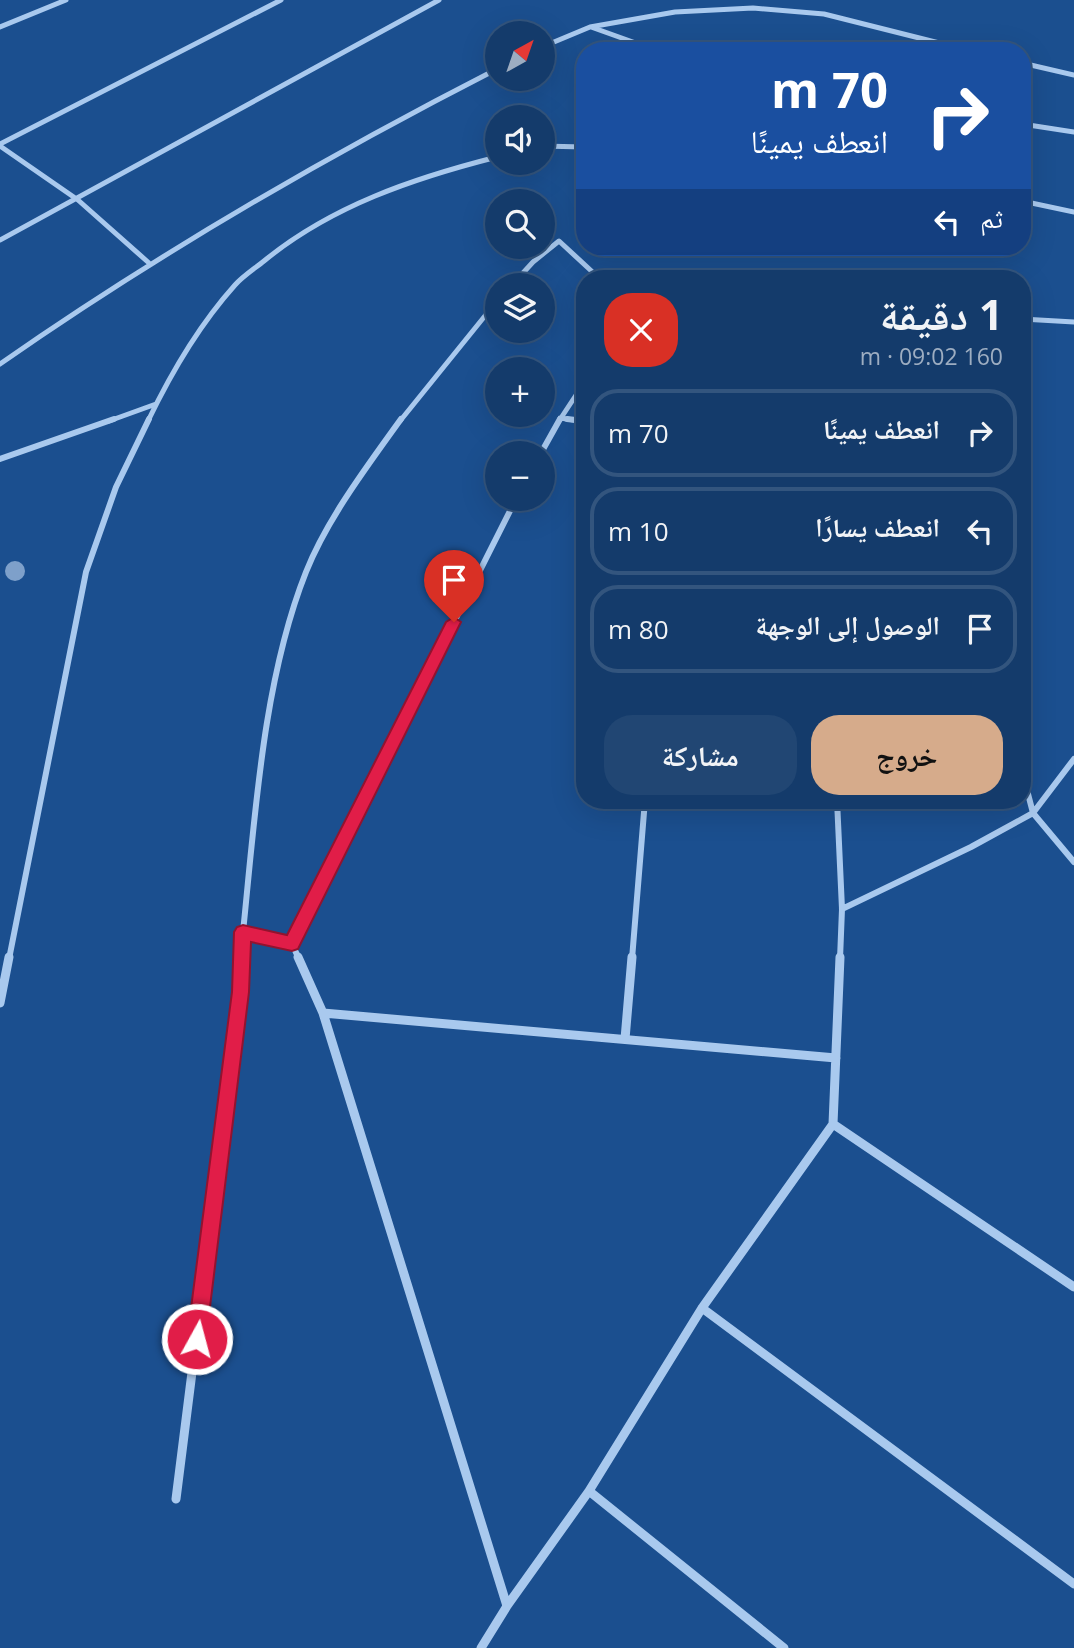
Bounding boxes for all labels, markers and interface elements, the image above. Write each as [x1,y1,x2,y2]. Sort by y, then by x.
north arrow [485,21,555,91]
map controls [485,21,555,511]
text: 70 m [771,56,888,122]
icon: right [912,70,1003,161]
button: sound [485,105,555,175]
text: انعطف يمينًا [751,119,888,162]
button: search [485,189,555,259]
text: ثم [980,200,1003,236]
icon: left [928,203,966,241]
button: layers [485,273,555,343]
text: 1 دقيقة [880,285,1003,342]
button: close [604,293,678,367]
text: 160 m · 09:02 [860,340,1003,372]
button: + [485,357,555,427]
text: انعطف يمينًا [823,411,940,447]
icon: right [961,414,999,452]
text: 70 m [608,415,669,451]
button: − [485,441,555,511]
text: انعطف يسارًا [815,509,940,545]
icon: left [961,512,999,550]
text: 10 m [608,513,669,549]
pin [424,550,484,622]
icon: arrive [435,561,473,599]
text: الوصول إلى الوجهة [756,607,940,643]
icon: arrive [961,610,999,648]
text: 80 m [608,611,669,647]
button: مشاركة [604,715,797,795]
button: خروج [811,715,1003,795]
position arrow [160,1302,234,1376]

